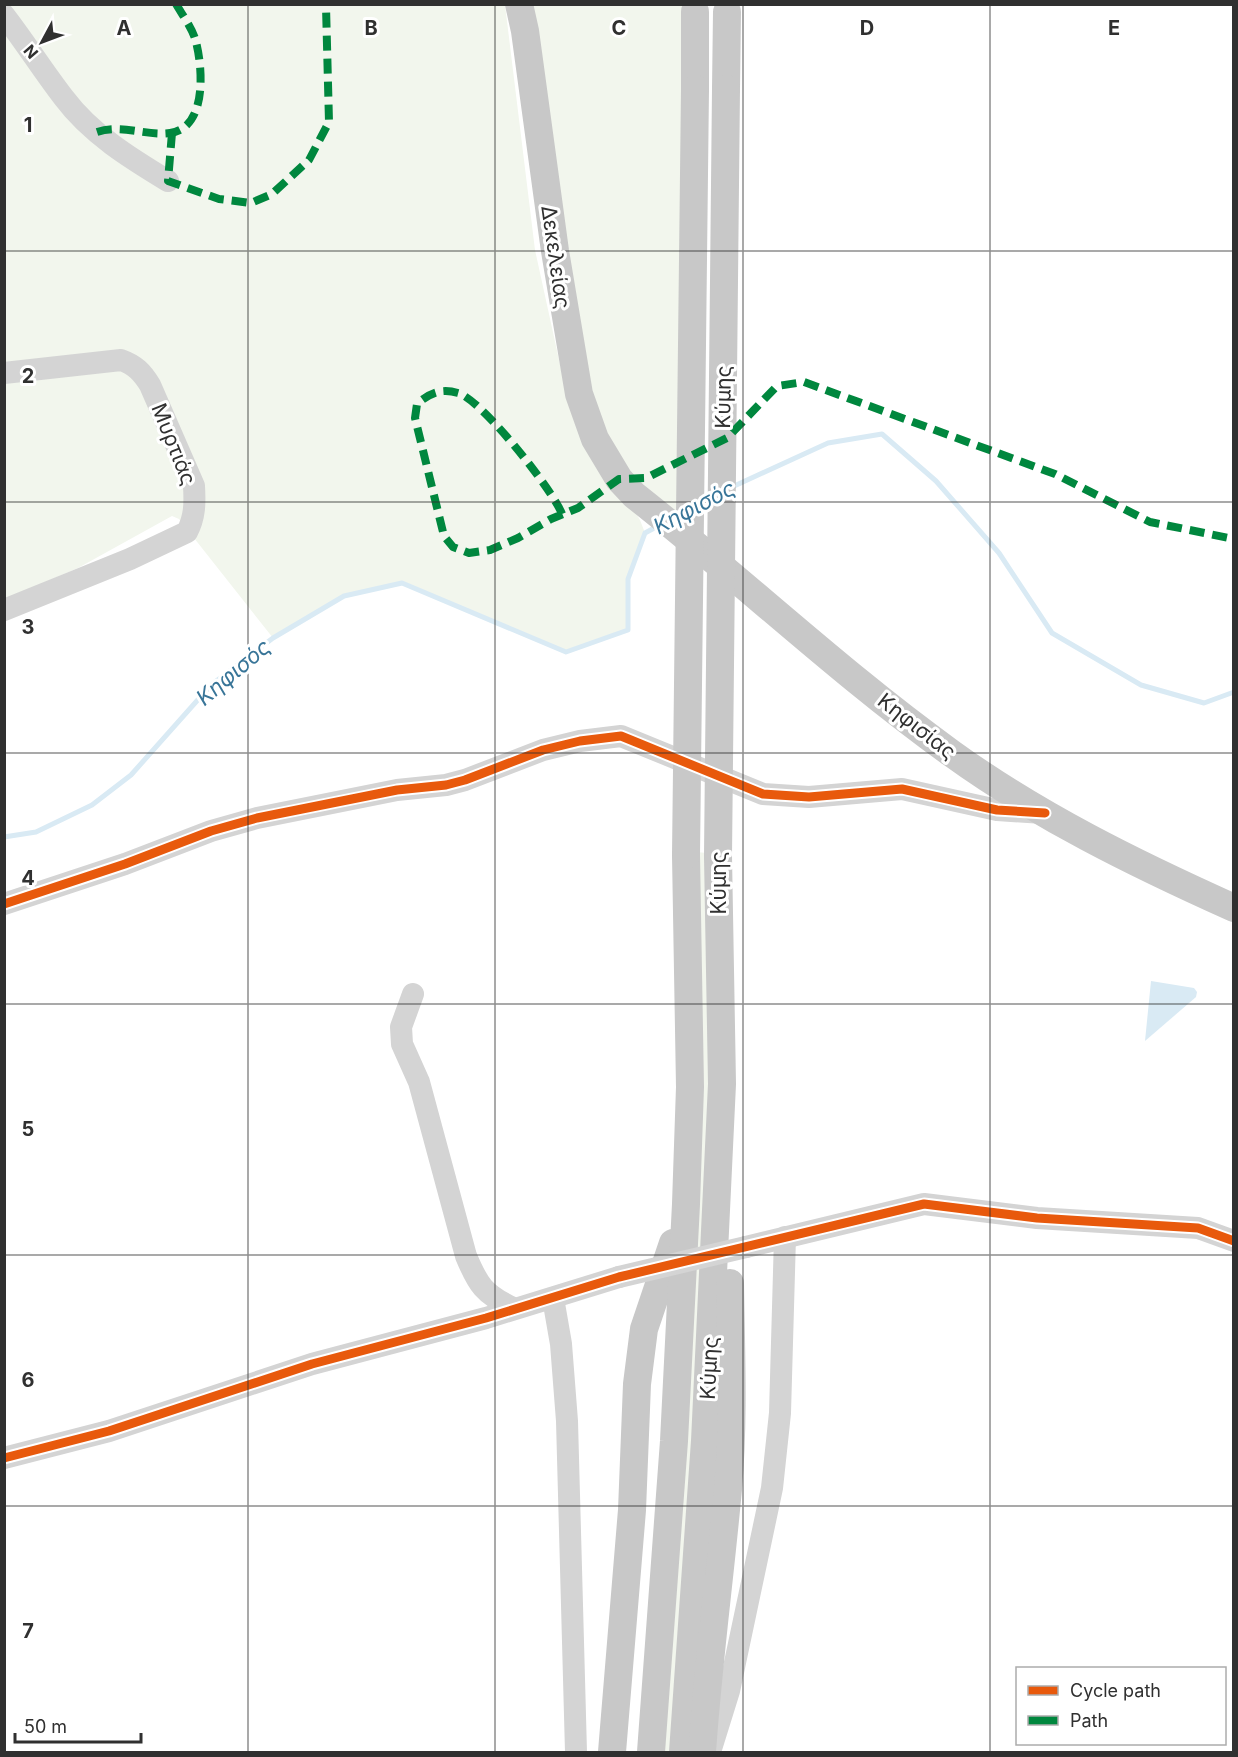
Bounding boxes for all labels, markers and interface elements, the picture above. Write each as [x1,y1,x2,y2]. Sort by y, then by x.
north arrow [12,12,72,72]
text: A [117,16,132,40]
text: B [364,16,378,40]
text: C [612,16,626,40]
text: D [860,16,874,40]
text: E [1108,16,1120,40]
text: N [19,41,42,63]
text: 1 [24,113,32,137]
street label: Δεκελείας [536,204,576,310]
text: 2 [22,364,34,388]
street label: Κύμης [710,365,736,429]
street label: Μυρτιάς [146,400,202,488]
water label: Κηφισός [649,475,739,539]
text: 3 [22,615,34,639]
water label: Κηφισός [191,633,275,711]
street label: Κηφισίας [873,688,961,764]
street label: Κύμης [706,851,731,915]
text: 4 [21,866,35,890]
text: 5 [22,1117,34,1141]
street label: Κύμης [695,1336,723,1400]
text: 6 [22,1368,35,1392]
text: 7 [22,1619,34,1643]
legend [1016,1667,1226,1745]
text: Cycle path [1070,1680,1161,1701]
scale bar [15,1706,141,1744]
text: Path [1070,1710,1108,1731]
text: 50 m [24,1716,67,1737]

